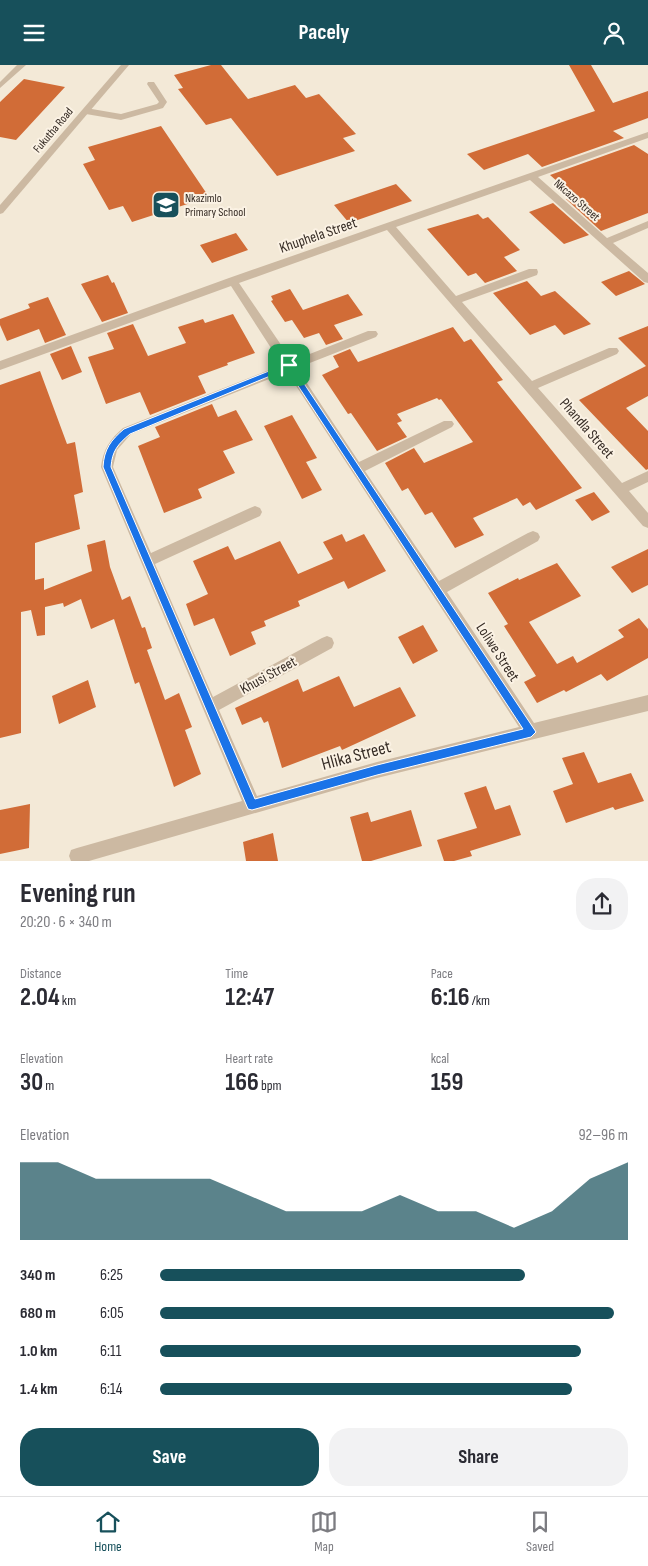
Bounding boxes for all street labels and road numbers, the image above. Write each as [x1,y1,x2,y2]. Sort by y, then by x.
street label: Fukutha Road [30,105,77,156]
street label: Nkcazo Street [551,176,603,225]
street label: Khuphela Street [277,213,360,258]
street label: Phandla Street [555,394,618,463]
street label: Loliwe Street [472,619,524,685]
street label: Khusi Street [237,652,300,699]
street label: Hlika Street [319,736,394,775]

